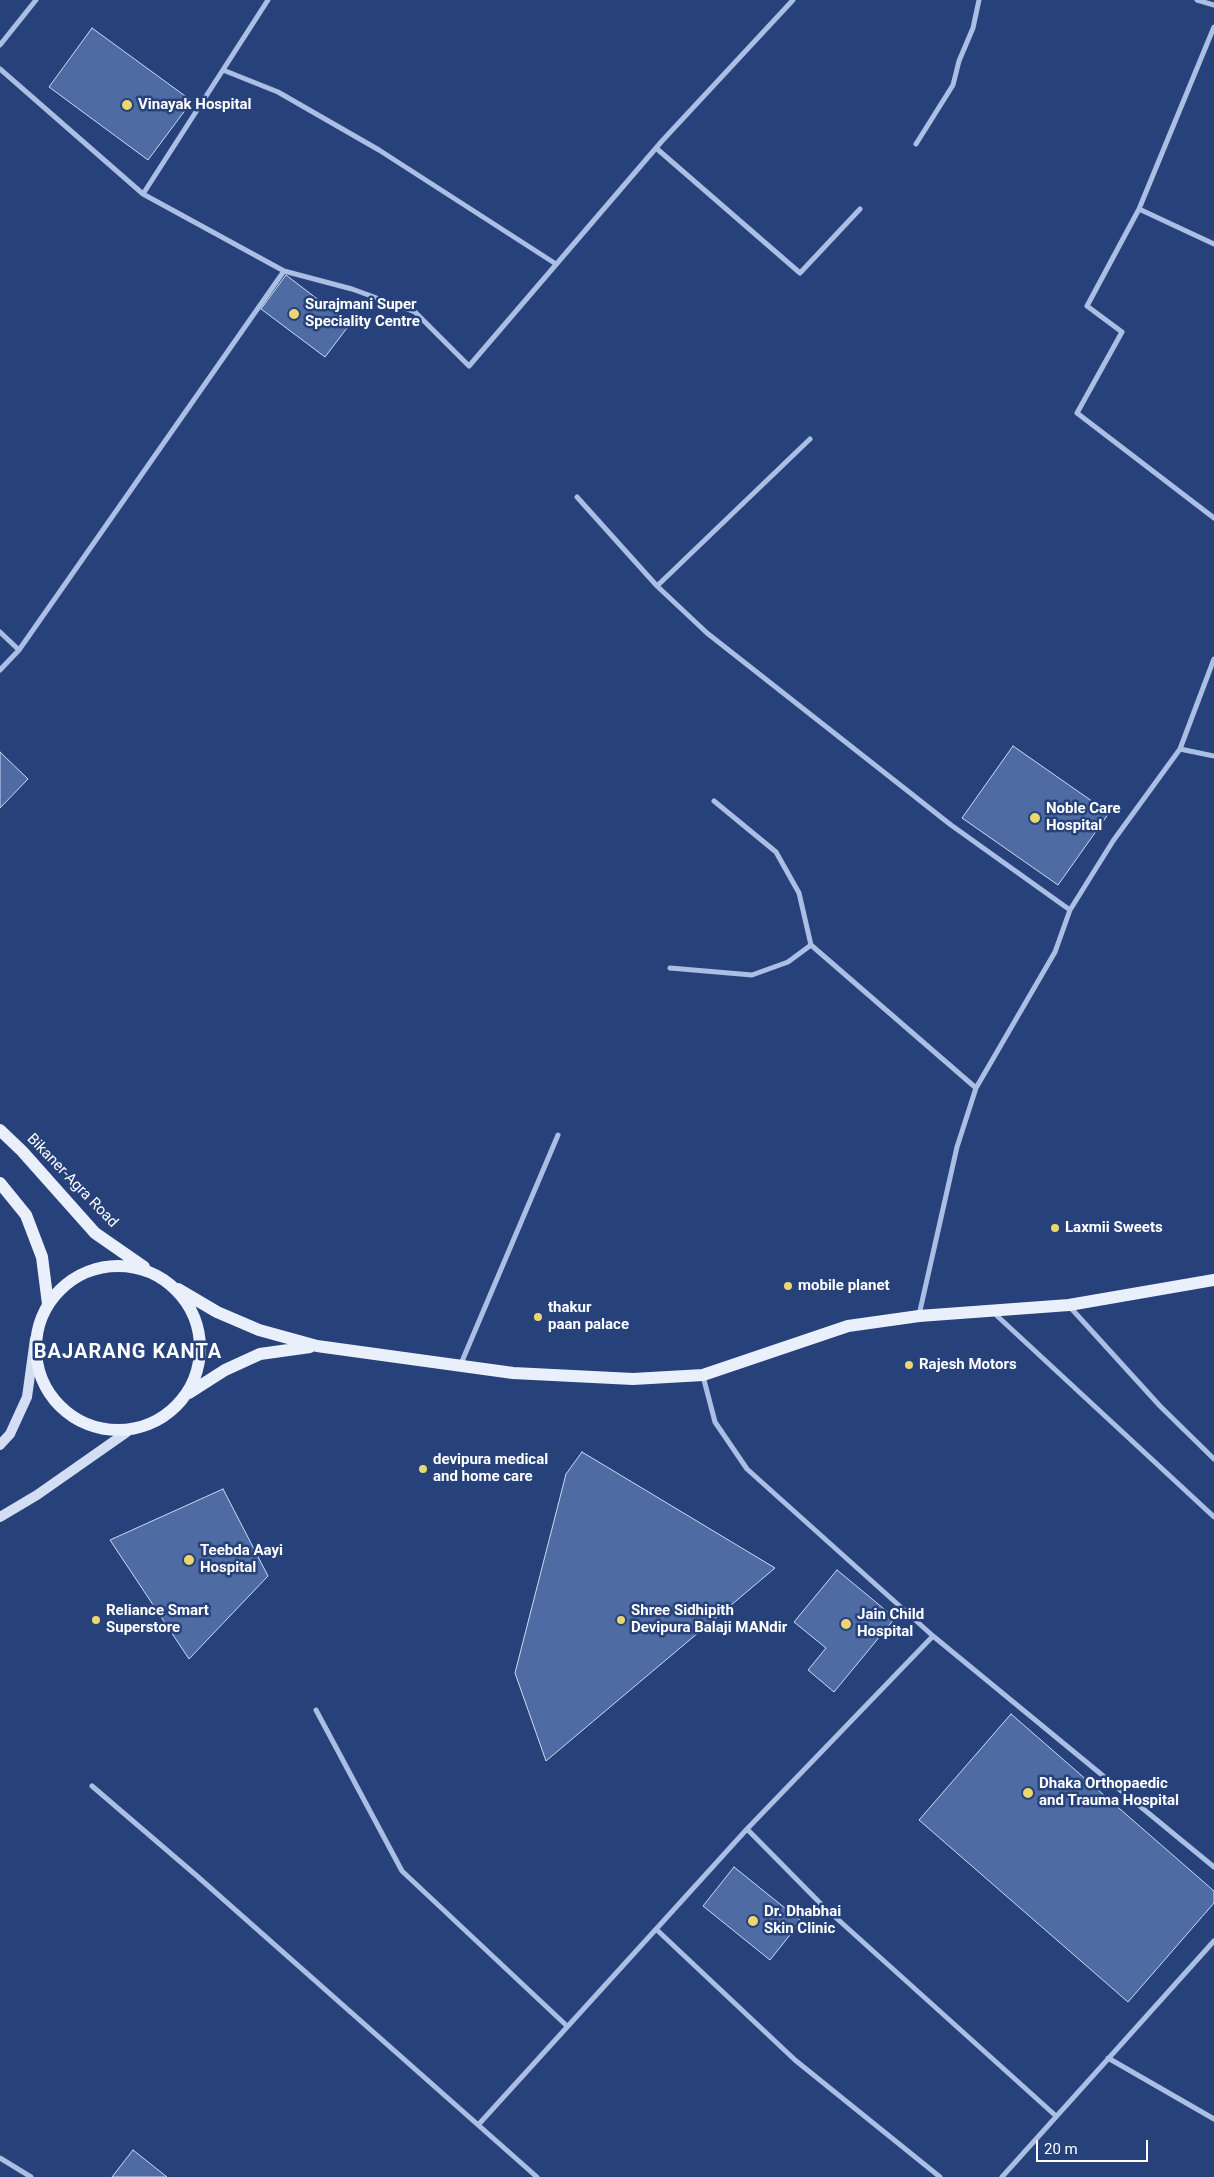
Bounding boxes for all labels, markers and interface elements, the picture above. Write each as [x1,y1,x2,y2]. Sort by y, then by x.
place label: Vinayak Hospital [138,96,252,114]
marker: Vinayak Hospital [120,98,134,112]
place label: Surajmani Super Speciality Centre [305,296,420,331]
marker: Surajmani Super Speciality Centre [287,307,301,321]
place label: Noble Care Hospital [1046,800,1121,835]
marker: Noble Care Hospital [1028,811,1042,825]
street label: Bikaner-Agra Road [23,1130,121,1232]
place label: Laxmii Sweets [1065,1219,1163,1237]
marker: Laxmii Sweets [1049,1222,1061,1234]
place label: mobile planet [798,1277,890,1295]
marker: mobile planet [782,1280,794,1292]
place label: thakur paan palace [548,1299,629,1334]
marker: thakur paan palace [532,1311,544,1323]
district label: BAJARANG KANTA [32,1341,224,1365]
place label: Rajesh Motors [919,1356,1017,1374]
marker: Rajesh Motors [903,1359,915,1371]
place label: devipura medical and home care [433,1451,548,1486]
marker: devipura medical and home care [417,1463,429,1475]
place label: Teebda Aayi Hospital [200,1542,283,1577]
marker: Teebda Aayi Hospital [182,1553,196,1567]
place label: Reliance Smart Superstore [106,1602,209,1637]
place label: Shree Sidhipith Devipura Balaji MANdir [631,1602,787,1637]
place label: Jain Child Hospital [857,1606,924,1641]
marker: Reliance Smart Superstore [90,1614,102,1626]
marker: Shree Sidhipith Devipura Balaji MANdir [615,1614,627,1626]
marker: Jain Child Hospital [839,1617,853,1631]
place label: Dhaka Orthopaedic and Trauma Hospital [1039,1775,1179,1810]
marker: Dhaka Orthopaedic and Trauma Hospital [1021,1786,1035,1800]
place label: Dr. Dhabhai Skin Clinic [764,1903,841,1938]
marker: Dr. Dhabhai Skin Clinic [746,1914,760,1928]
scale bar [1039,2130,1152,2162]
text: 20 m [1044,2140,1078,2158]

